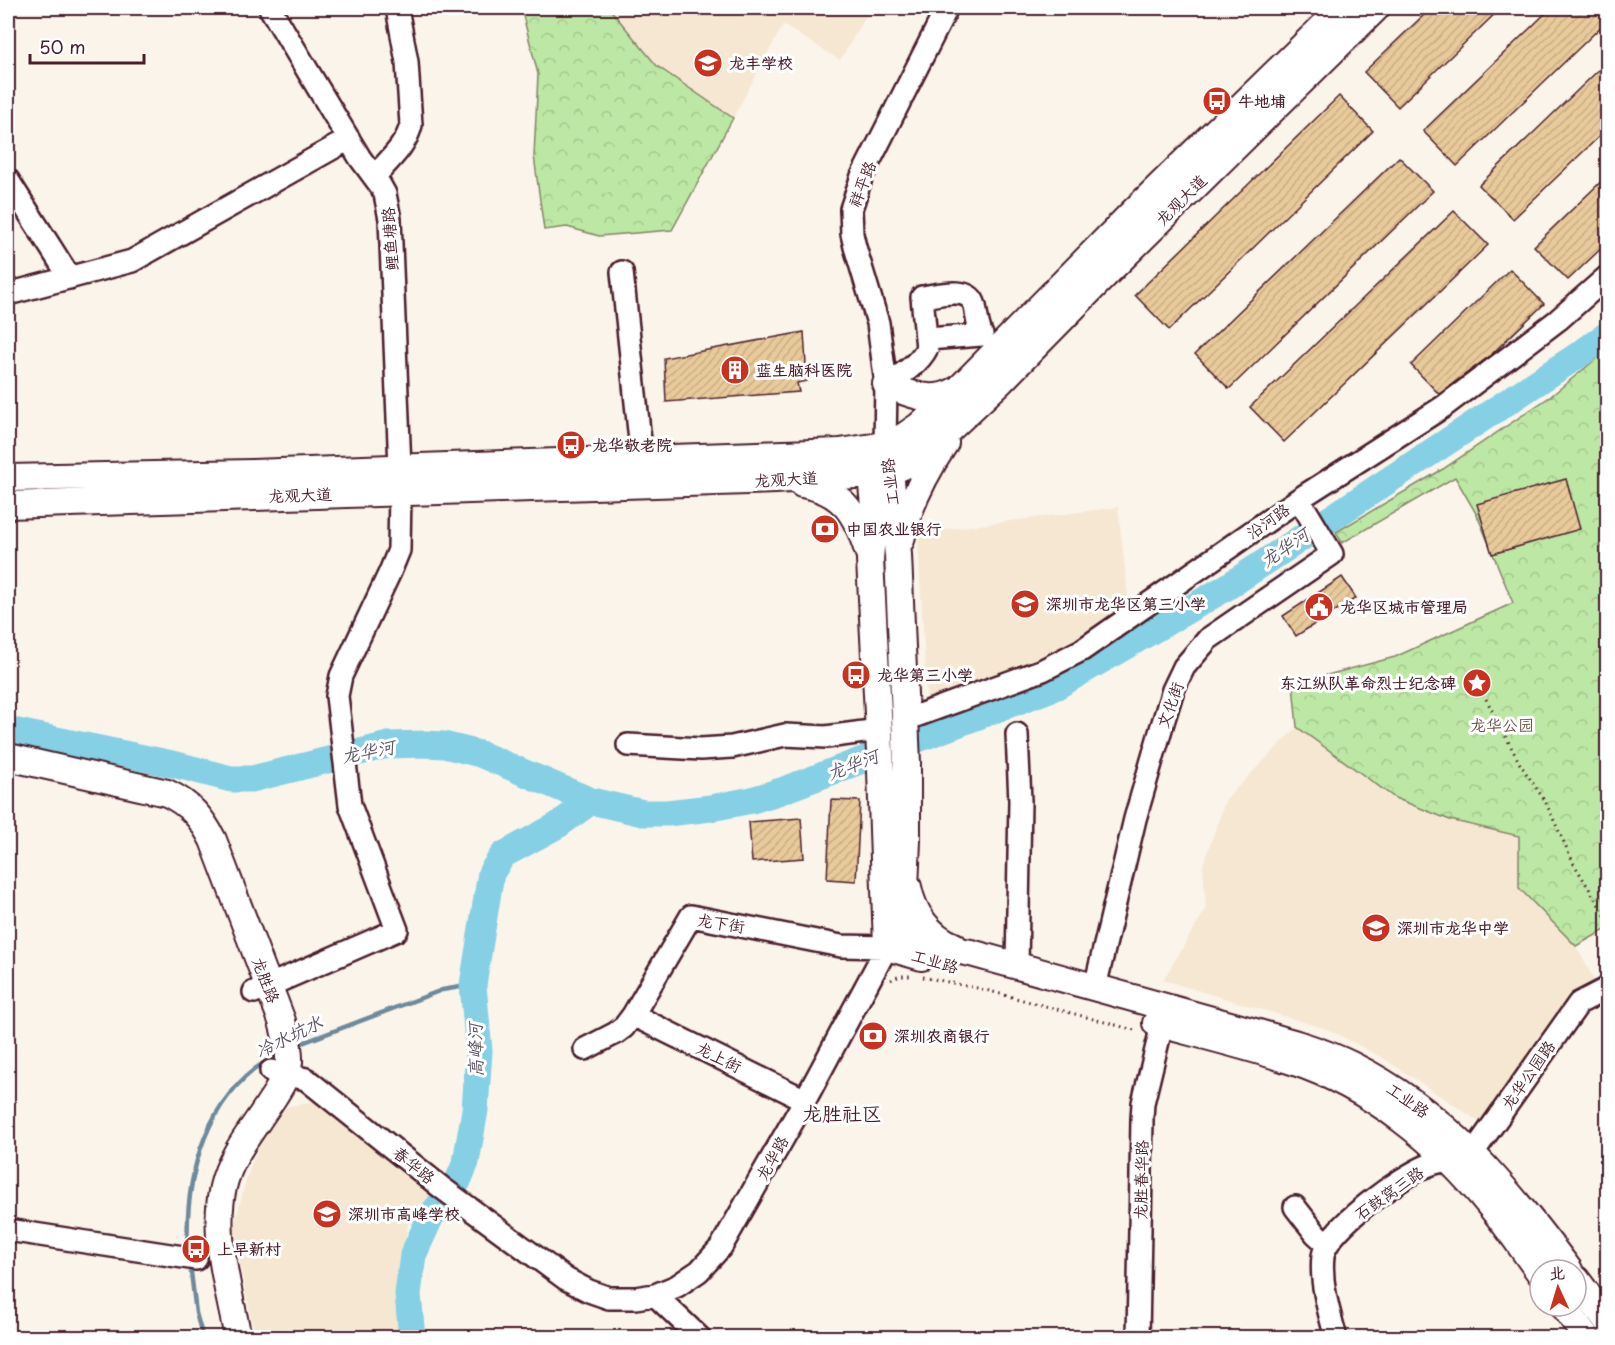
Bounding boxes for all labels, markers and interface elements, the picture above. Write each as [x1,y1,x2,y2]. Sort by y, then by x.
scale bar [30,27,144,65]
text: 50 m [39,33,86,60]
school or university icon: 龙丰学校 [692,47,724,79]
place label: 龙丰学校 [729,50,793,74]
bus stop icon: 牛地埔 [1201,85,1233,117]
place label: 牛地埔 [1238,88,1286,112]
street label: 祥平路 [841,157,881,210]
street label: 龙观大道 [1149,168,1211,230]
street label: 鲤鱼塘路 [375,206,403,272]
building icon: 蓝生脑科医院 [719,354,751,386]
place label: 蓝生脑科医院 [756,357,852,381]
bus stop icon: 龙华敬老院 [555,429,587,461]
place label: 龙华敬老院 [592,432,672,456]
street label: 工业路 [874,457,904,507]
street label: 龙观大道 [753,464,819,492]
street label: 龙观大道 [268,481,332,507]
street label: 沿河路 [1241,497,1294,544]
bank icon: 中国农业银行 [809,513,841,545]
place label: 中国农业银行 [846,516,942,540]
water label: 龙华河 [1254,519,1317,573]
school or university icon: 深圳市龙华区第三小学 [1009,588,1041,620]
place label: 深圳市龙华区第三小学 [1046,591,1206,615]
public building icon: 龙华区城市管理局 [1303,591,1335,623]
place label: 龙华区城市管理局 [1340,594,1468,618]
bus stop icon: 龙华第三小学 [840,659,872,691]
place label: 龙华第三小学 [877,662,973,686]
place icon: 东江纵队革命烈士纪念碑 [1461,667,1493,699]
place label: 东江纵队革命烈士纪念碑 [1280,670,1456,694]
street label: 文化街 [1150,678,1189,731]
park label: 龙华公园 [1470,712,1534,736]
water label: 龙华河 [339,732,400,769]
water label: 龙华河 [822,740,885,786]
street label: 龙下街 [696,906,747,938]
school or university icon: 深圳市龙华中学 [1360,912,1392,944]
place label: 深圳市龙华中学 [1397,915,1509,939]
street label: 工业路 [909,942,962,978]
street label: 龙胜路 [247,953,287,1006]
water label: 冷水坑水 [250,1007,328,1064]
water label: 高峰河 [460,1020,488,1077]
bank icon: 深圳农商银行 [857,1020,889,1052]
place label: 深圳农商银行 [894,1023,990,1047]
street label: 龙上街 [693,1035,746,1077]
street label: 龙华公园路 [1494,1035,1560,1114]
street label: 工业路 [1382,1076,1435,1123]
district label: 龙胜社区 [802,1098,882,1128]
street label: 龙华路 [749,1131,793,1184]
street label: 春华路 [388,1140,441,1189]
street label: 龙胜春华路 [1127,1140,1153,1220]
street label: 石鼓窝三路 [1349,1159,1428,1225]
school or university icon: 深圳市高峰学校 [311,1198,343,1230]
place label: 深圳市高峰学校 [348,1201,460,1225]
bus stop icon: 上早新村 [180,1233,212,1265]
place label: 上早新村 [217,1236,281,1260]
north arrow [1528,1258,1588,1318]
text: 北 [1548,1260,1566,1285]

